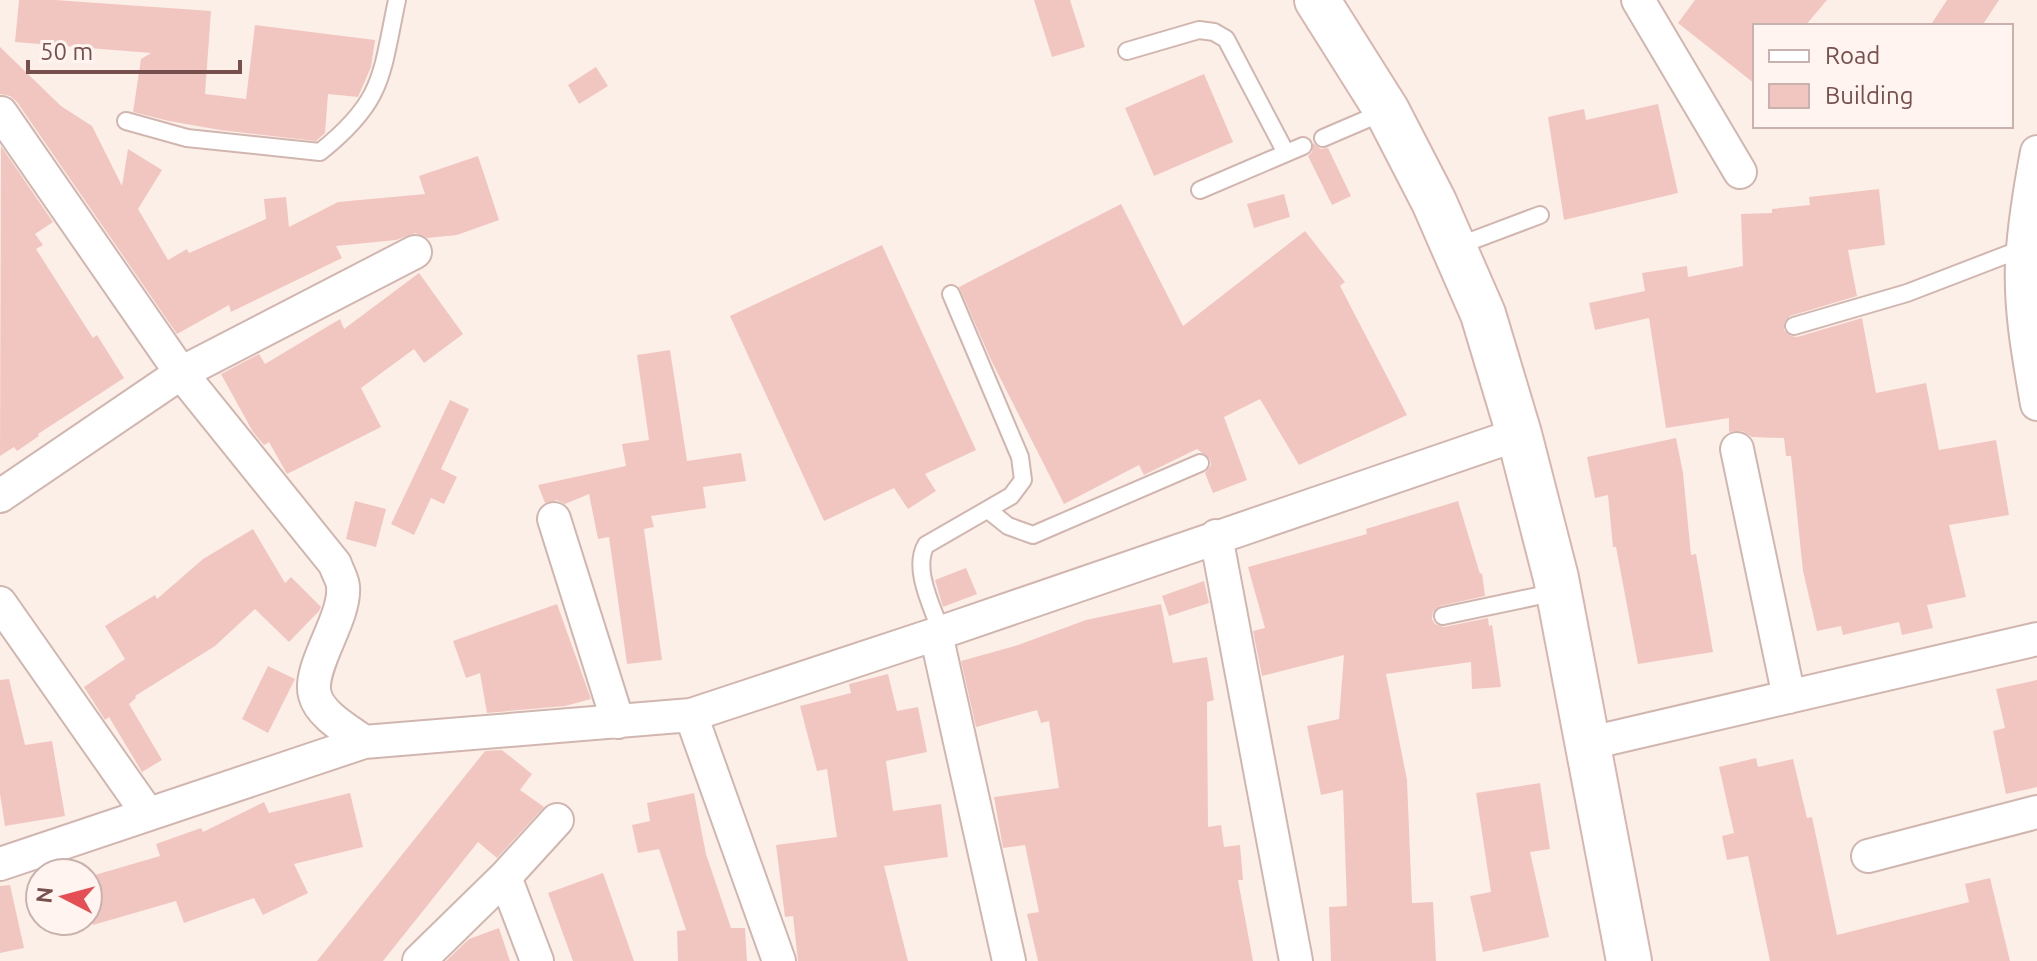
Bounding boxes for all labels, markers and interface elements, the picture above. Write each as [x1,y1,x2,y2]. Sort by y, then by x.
scale bar [28,24,240,74]
legend [1753,24,2013,128]
text: 50 m [40,38,93,65]
text: Road [1825,42,1880,69]
text: Building [1825,82,1913,109]
north arrow [24,857,104,937]
text: N [30,885,57,904]

